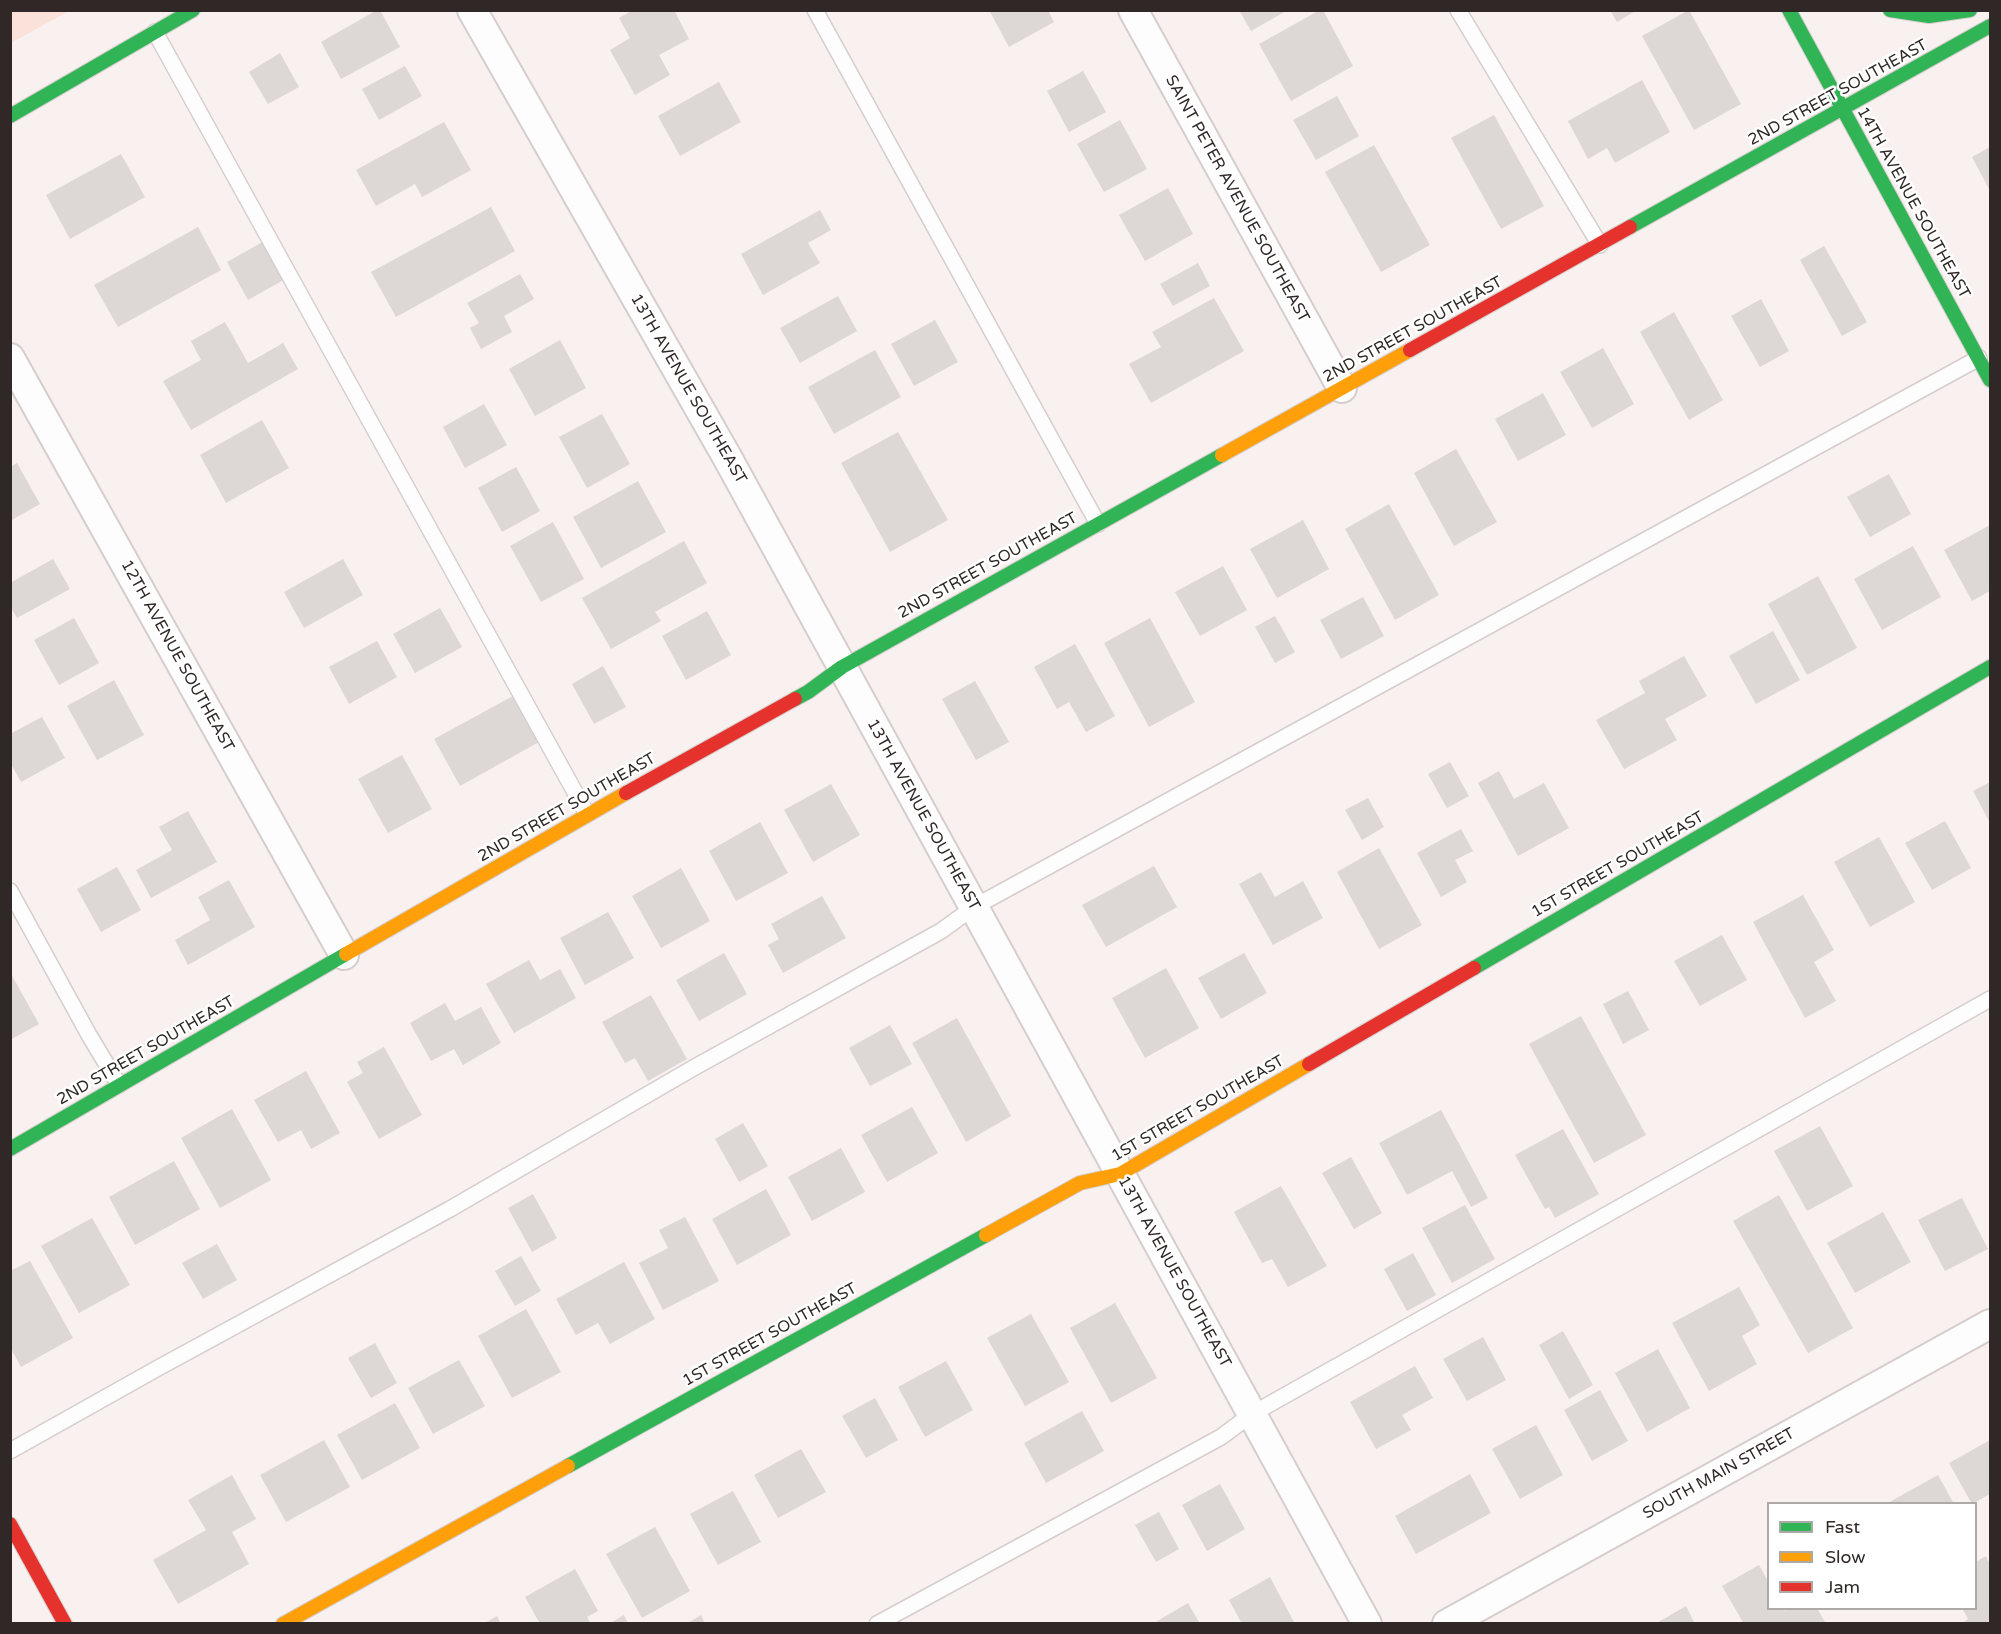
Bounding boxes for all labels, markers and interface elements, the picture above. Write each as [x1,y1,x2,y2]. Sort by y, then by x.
street label: 2ND STREET SOUTHEAST [1745,36,1931,150]
street label: SAINT PETER AVENUE SOUTHEAST [1161,72,1313,326]
street label: 14TH AVENUE SOUTHEAST [1852,104,1974,302]
street label: 2ND STREET SOUTHEAST [1320,273,1506,387]
street label: 13TH AVENUE SOUTHEAST [626,291,750,487]
street label: 2ND STREET SOUTHEAST [895,509,1081,623]
street label: 12TH AVENUE SOUTHEAST [116,557,238,755]
street label: 13TH AVENUE SOUTHEAST [862,716,984,914]
street label: 2ND STREET SOUTHEAST [475,749,659,867]
street label: 1ST STREET SOUTHEAST [1528,808,1708,922]
street label: 2ND STREET SOUTHEAST [54,992,238,1110]
street label: 1ST STREET SOUTHEAST [1108,1052,1288,1166]
street label: 13TH AVENUE SOUTHEAST [1113,1173,1235,1371]
street label: 1ST STREET SOUTHEAST [680,1279,860,1391]
street label: SOUTH MAIN STREET [1640,1424,1798,1524]
legend [1767,1502,1977,1610]
text: Fast [1825,1516,1860,1538]
text: Slow [1825,1546,1866,1568]
text: Jam [1825,1576,1860,1598]

